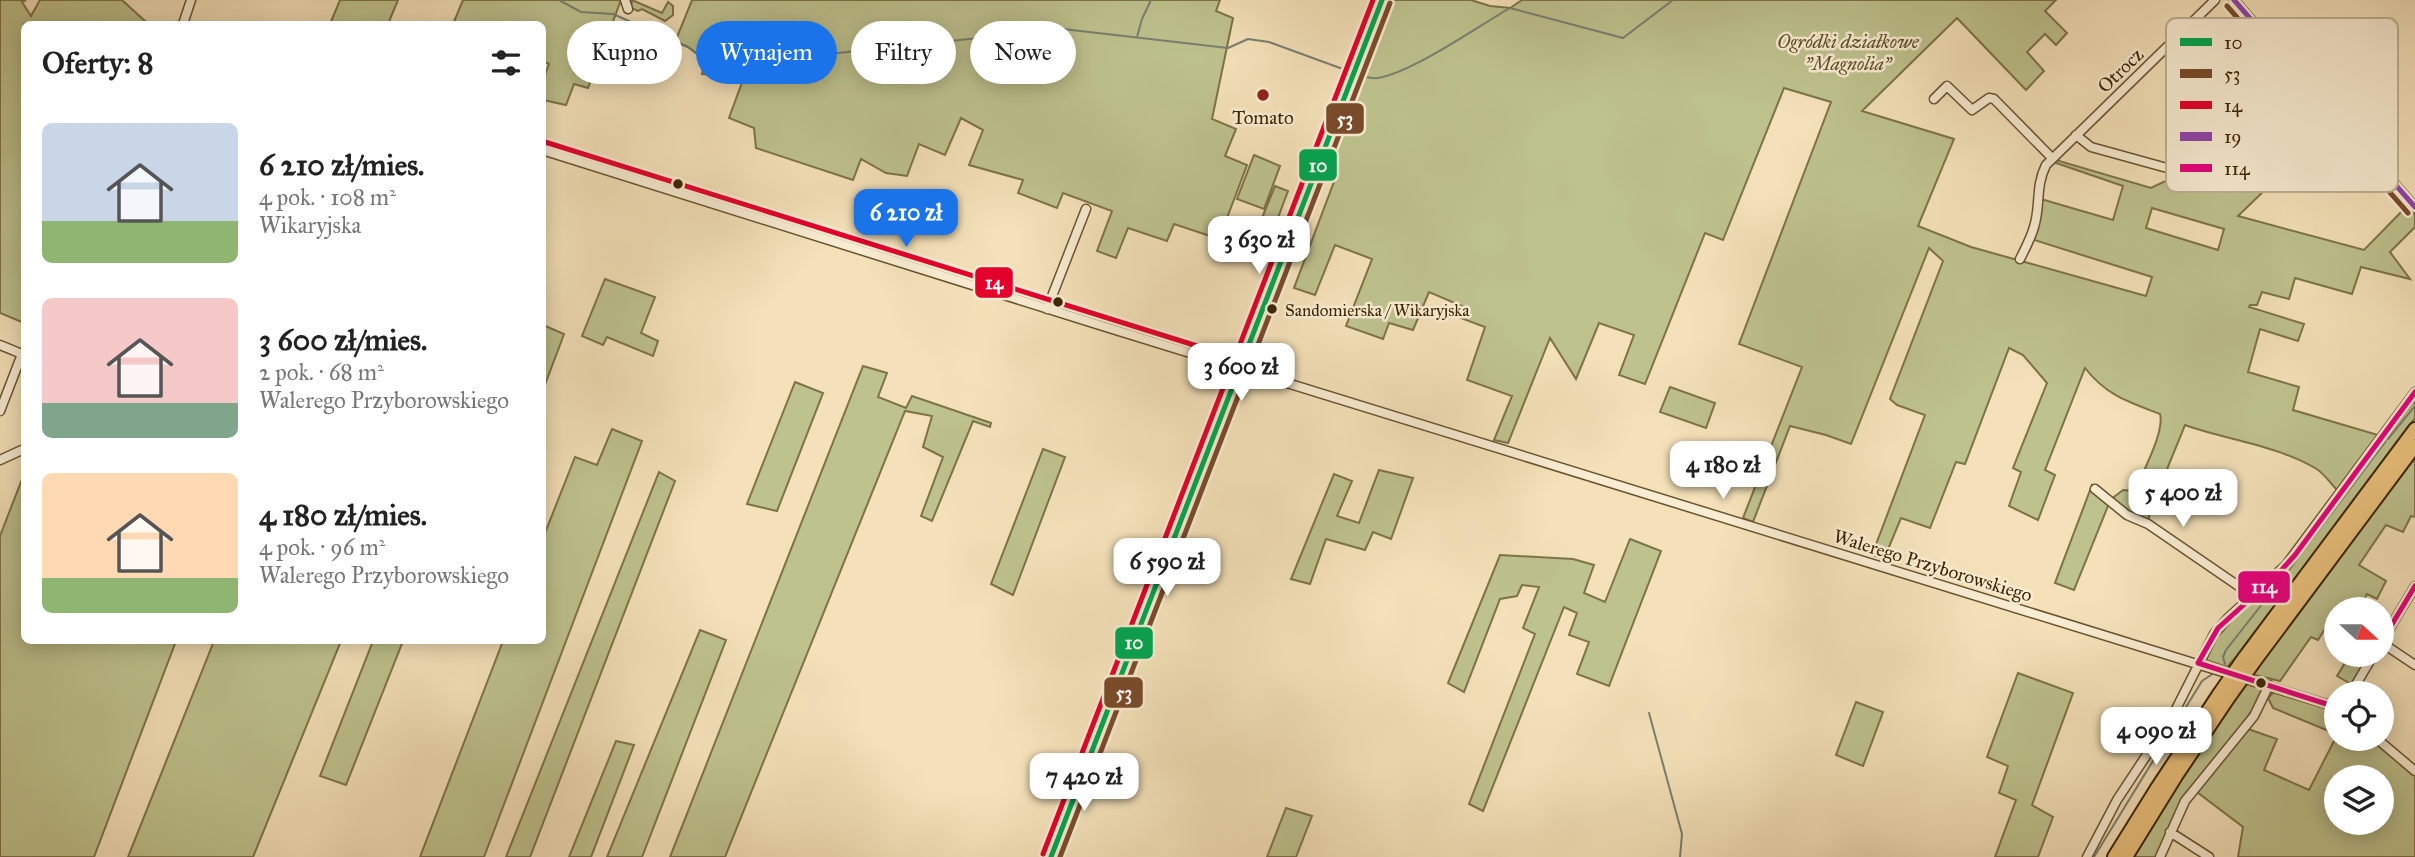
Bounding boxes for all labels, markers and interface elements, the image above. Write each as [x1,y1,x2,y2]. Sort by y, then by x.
legend [2166,18,2398,192]
chip: Kupno [567,21,682,84]
chip: Wynajem [696,21,837,84]
chip: Filtry [851,21,956,84]
chip: Nowe [970,21,1076,84]
park label: Ogródki działkowe "Magnolia" [1777,30,1920,75]
text: 10 [2224,31,2242,54]
street label: Otrocz [2093,43,2148,98]
icon: filters [487,44,525,82]
text: Oferty: 8 [42,45,153,81]
text: 53 [2224,62,2240,85]
marker: Tomato [1255,87,1271,103]
text: 14 [2224,94,2243,117]
line badge: 53 [1325,102,1365,135]
place label: Tomato [1232,106,1294,129]
text: 53 [1337,107,1353,131]
text: 19 [2224,125,2242,148]
text: 6 210 zł/mies. [259,147,424,183]
line badge: 10 [1298,148,1338,182]
icon: home [98,151,182,235]
text: 10 [1309,154,1327,177]
text: 114 [2224,157,2250,180]
unlabelled marker [671,177,685,191]
text: 4 pok. · 108 m² [259,183,396,211]
pin: 6 210 zł [834,190,978,249]
text: 6 210 zł [870,198,942,226]
text: Wikaryjska [259,211,361,239]
pin: 3 630 zł [1187,216,1331,276]
text: 3 630 zł [1224,225,1294,253]
line badge: 14 [974,266,1014,299]
text: 14 [985,271,1004,295]
unlabelled marker [1051,295,1065,309]
place label: Sandomierska / Wikaryjska [1285,300,1470,321]
marker: Sandomierska / Wikaryjska [1265,302,1279,316]
text: 3 600 zł/mies. [259,322,427,358]
icon: home [98,326,182,410]
pin: 3 600 zł [1169,344,1313,403]
text: 3 600 zł [1204,352,1278,380]
text: 2 pok. · 68 m² [259,358,384,386]
text: Walerego Przyborowskiego [259,386,509,414]
pin: 4 180 zł [1651,442,1795,501]
text: 4 180 zł [1686,450,1760,478]
pin: 5 400 zł [2111,470,2255,529]
text: 5 400 zł [2144,478,2222,506]
text: 4 180 zł/mies. [259,497,427,533]
icon: home [98,501,182,585]
street label: Walerego Przyborowskiego [1830,524,2035,608]
text: 4 pok. · 96 m² [259,533,385,561]
pin: 6 590 zł [1095,538,1239,598]
text: 6 590 zł [1130,547,1205,575]
text: Walerego Przyborowskiego [259,561,509,589]
line badge: 114 [2237,570,2291,604]
text: 114 [2251,575,2278,599]
north arrow [2324,597,2394,667]
map controls [2324,597,2394,835]
line badge: 10 [1114,626,1154,660]
text: 10 [1125,631,1143,654]
line badge: 53 [1103,676,1144,709]
unlabelled marker [2254,676,2268,690]
text: 53 [1116,681,1132,705]
button: locate [2324,681,2394,751]
pin: 4 090 zł [2084,708,2228,767]
text: 4 090 zł [2117,716,2195,744]
pin: 7 420 zł [1012,754,1156,813]
text: 7 420 zł [1046,762,1122,790]
button: layers [2324,765,2394,835]

